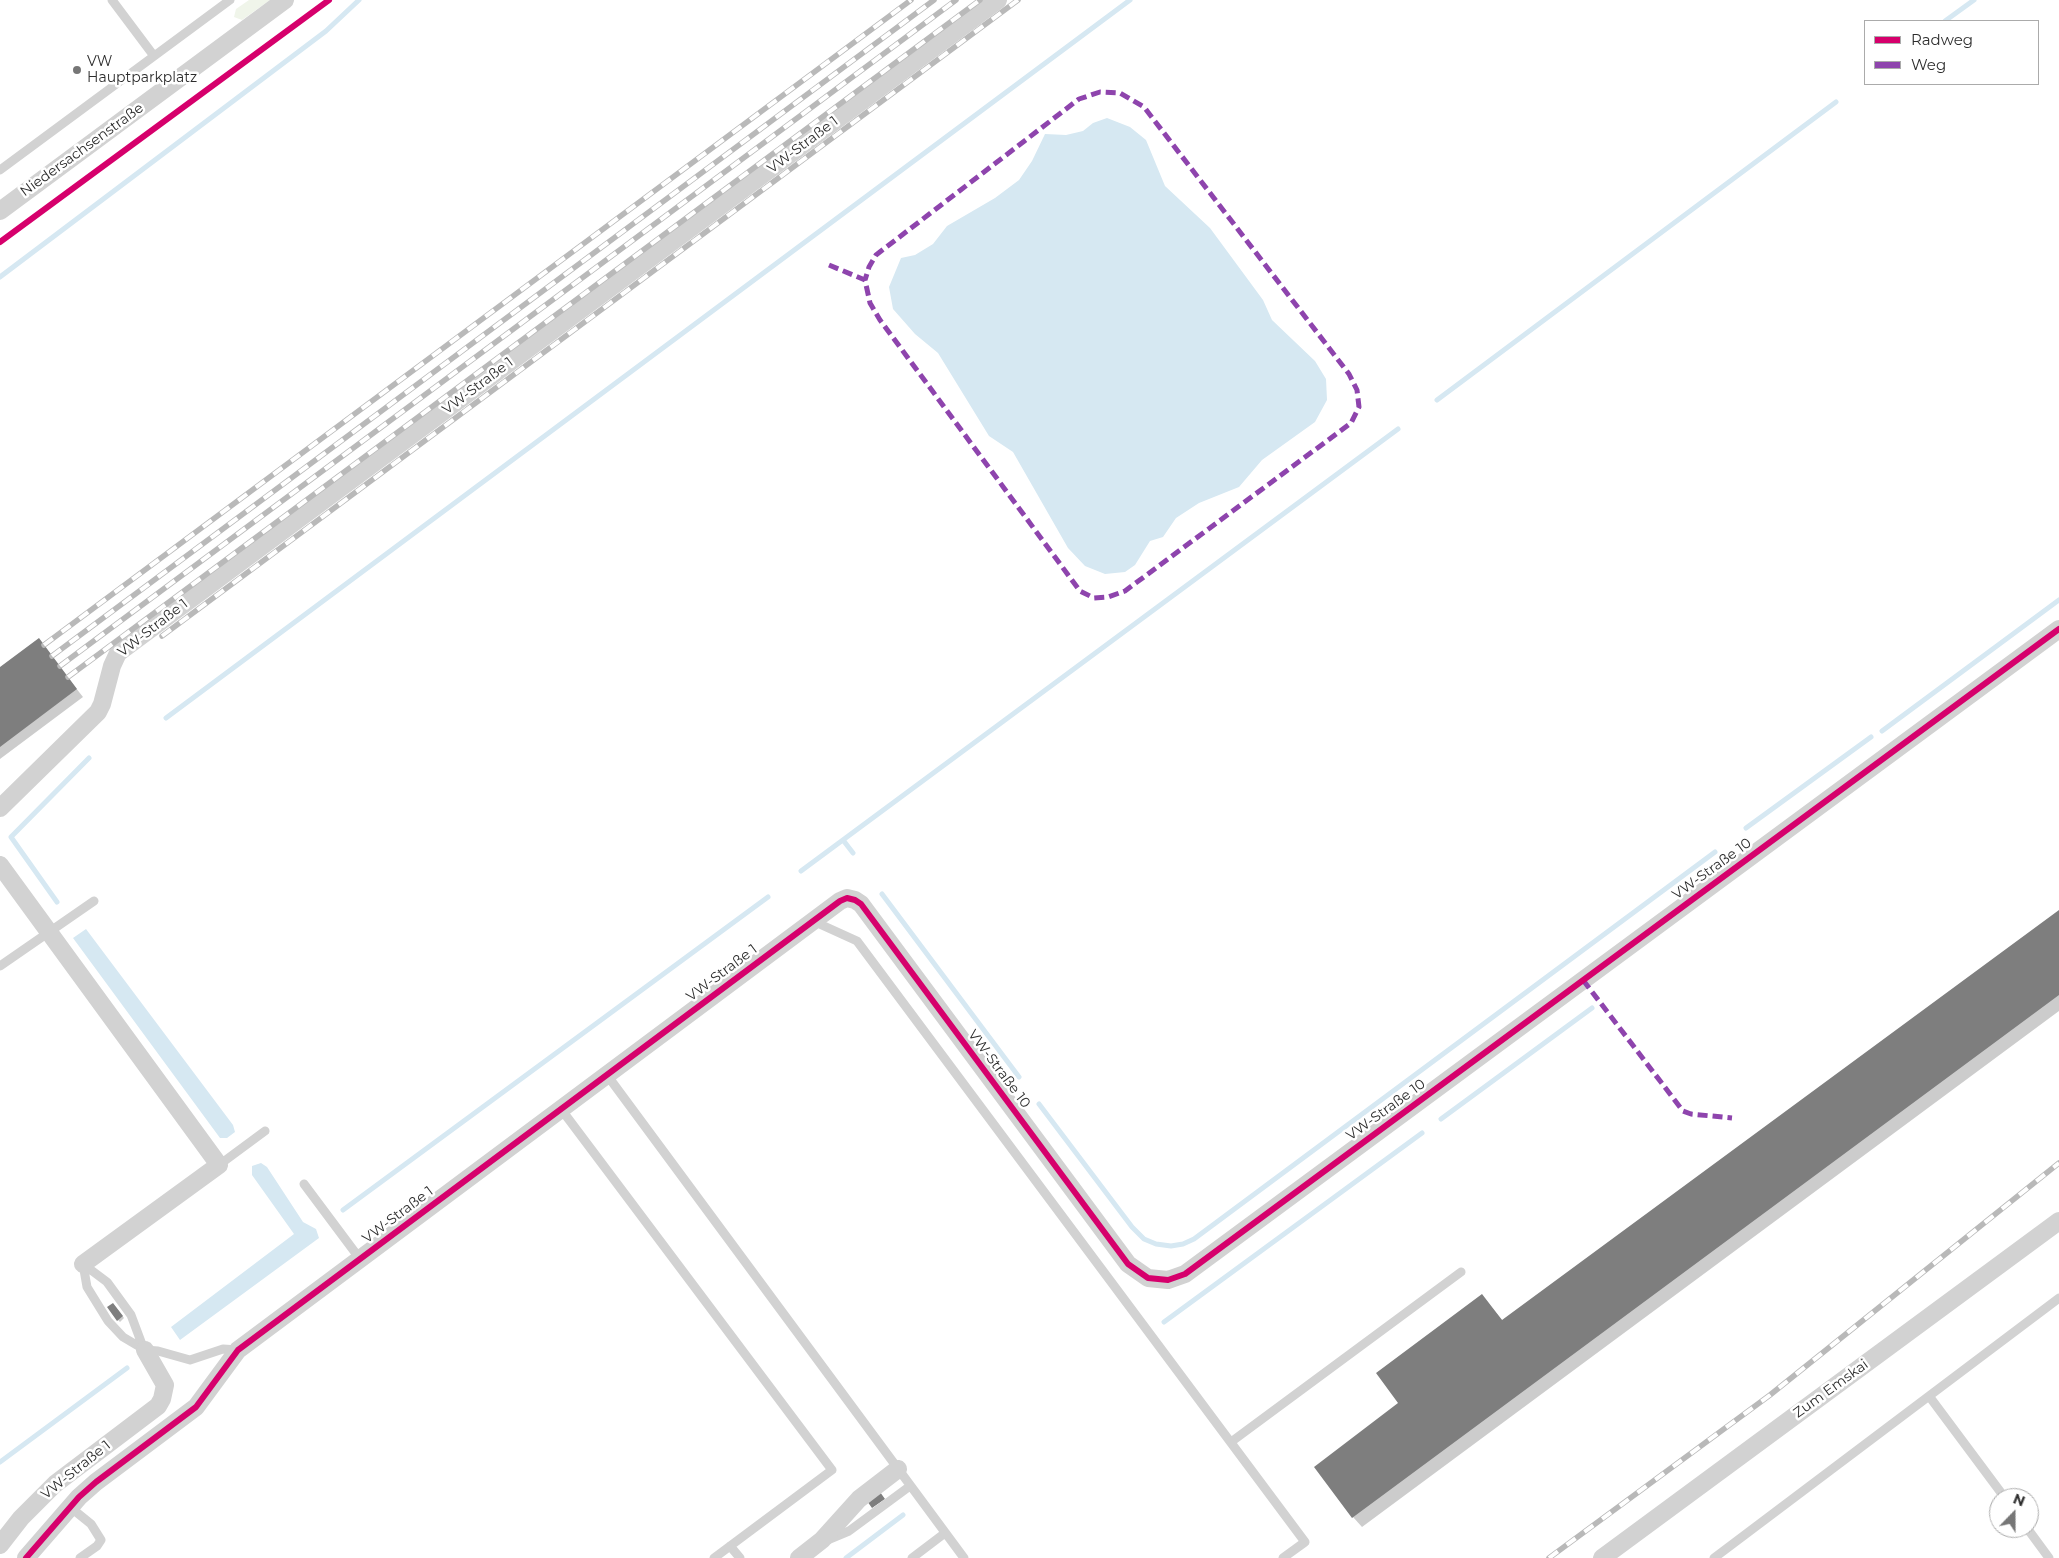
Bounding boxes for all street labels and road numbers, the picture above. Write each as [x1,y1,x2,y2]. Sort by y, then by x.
street label: Niedersachsenstraße [17,100,147,200]
street label: VW-Straße 1 [764,113,842,177]
street label: VW-Straße 1 [439,354,517,418]
street label: VW-Straße 1 [115,595,191,661]
street label: VW-Straße 10 [1669,835,1755,903]
street label: VW-Straße 1 [683,941,761,1005]
street label: VW-Straße 10 [964,1027,1034,1111]
street label: VW-Straße 10 [1343,1076,1429,1144]
street label: VW-Straße 1 [359,1183,437,1247]
street label: Zum Emskai [1790,1356,1872,1422]
street label: VW-Straße 1 [38,1437,114,1503]

